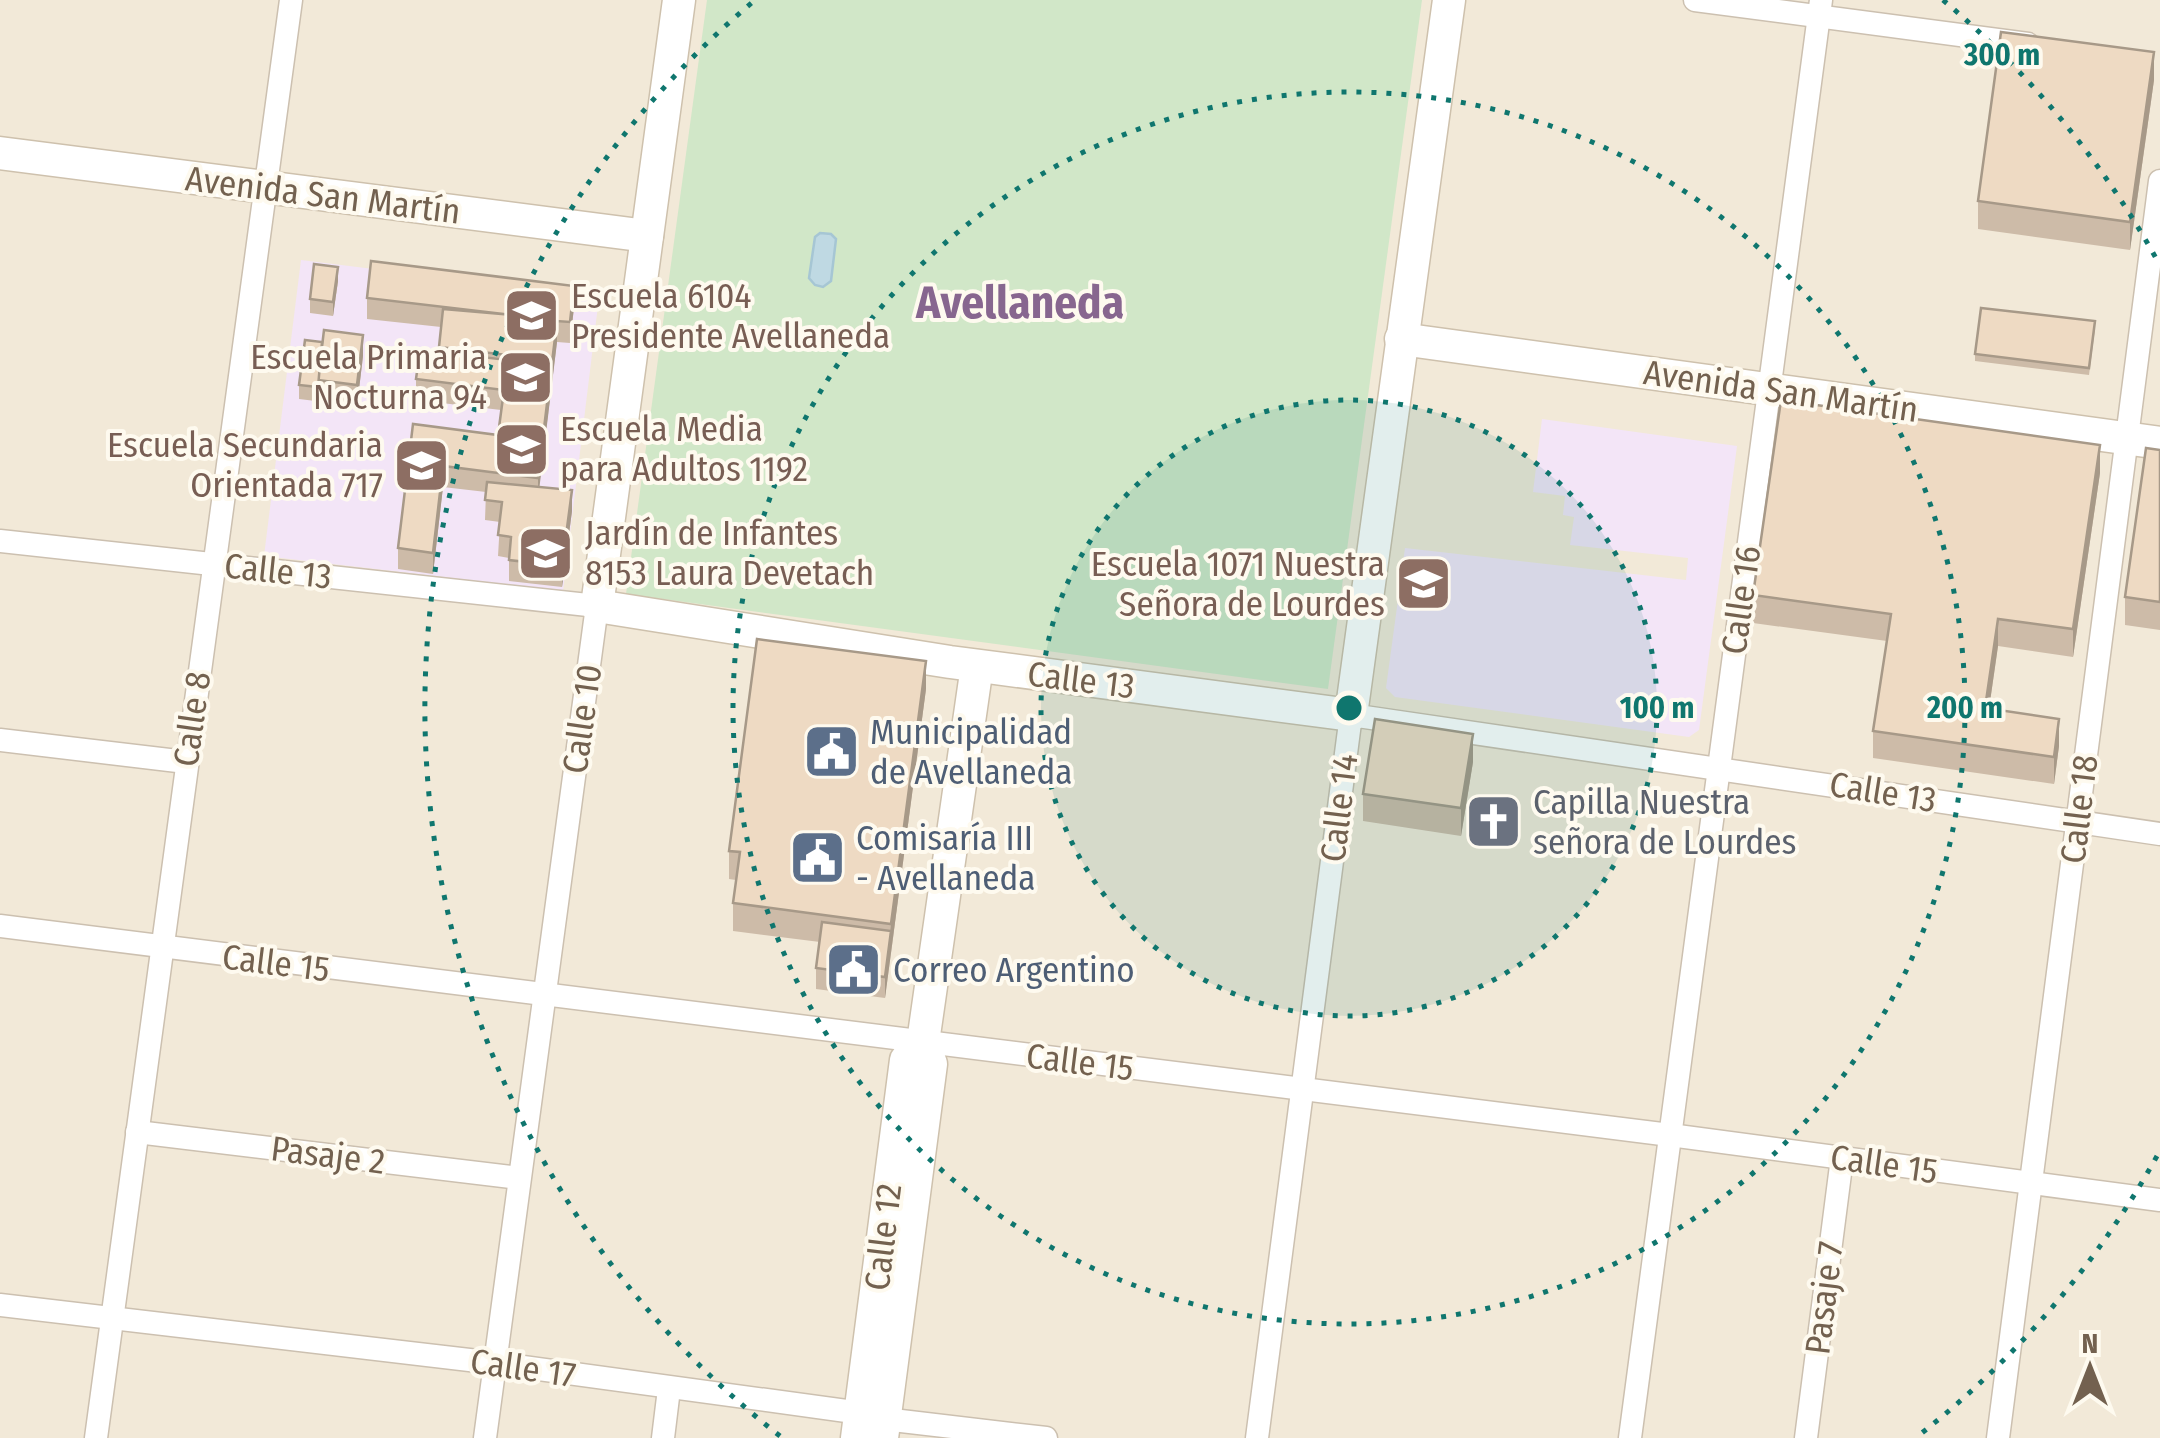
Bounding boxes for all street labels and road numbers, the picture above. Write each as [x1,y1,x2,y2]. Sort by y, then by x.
street label: Avenida San Martín [183,157,463,233]
street label: Avenida San Martín [1641,351,1921,431]
street label: Calle 16 [1713,543,1769,657]
street label: Calle 13 [222,544,334,598]
street label: Calle 13 [1025,653,1137,707]
street label: Calle 10 [554,662,610,776]
street label: Calle 8 [165,669,219,769]
street label: Calle 14 [1312,751,1366,864]
street label: Calle 18 [2052,752,2106,866]
street label: Calle 13 [1827,763,1939,821]
street label: Calle 15 [220,936,332,990]
street label: Calle 15 [1024,1035,1136,1089]
street label: Pasaje 2 [269,1127,387,1183]
street label: Calle 15 [1828,1136,1940,1192]
street label: Calle 12 [856,1181,910,1293]
street label: Pasaje 7 [1796,1239,1852,1357]
street label: Calle 17 [468,1340,578,1396]

